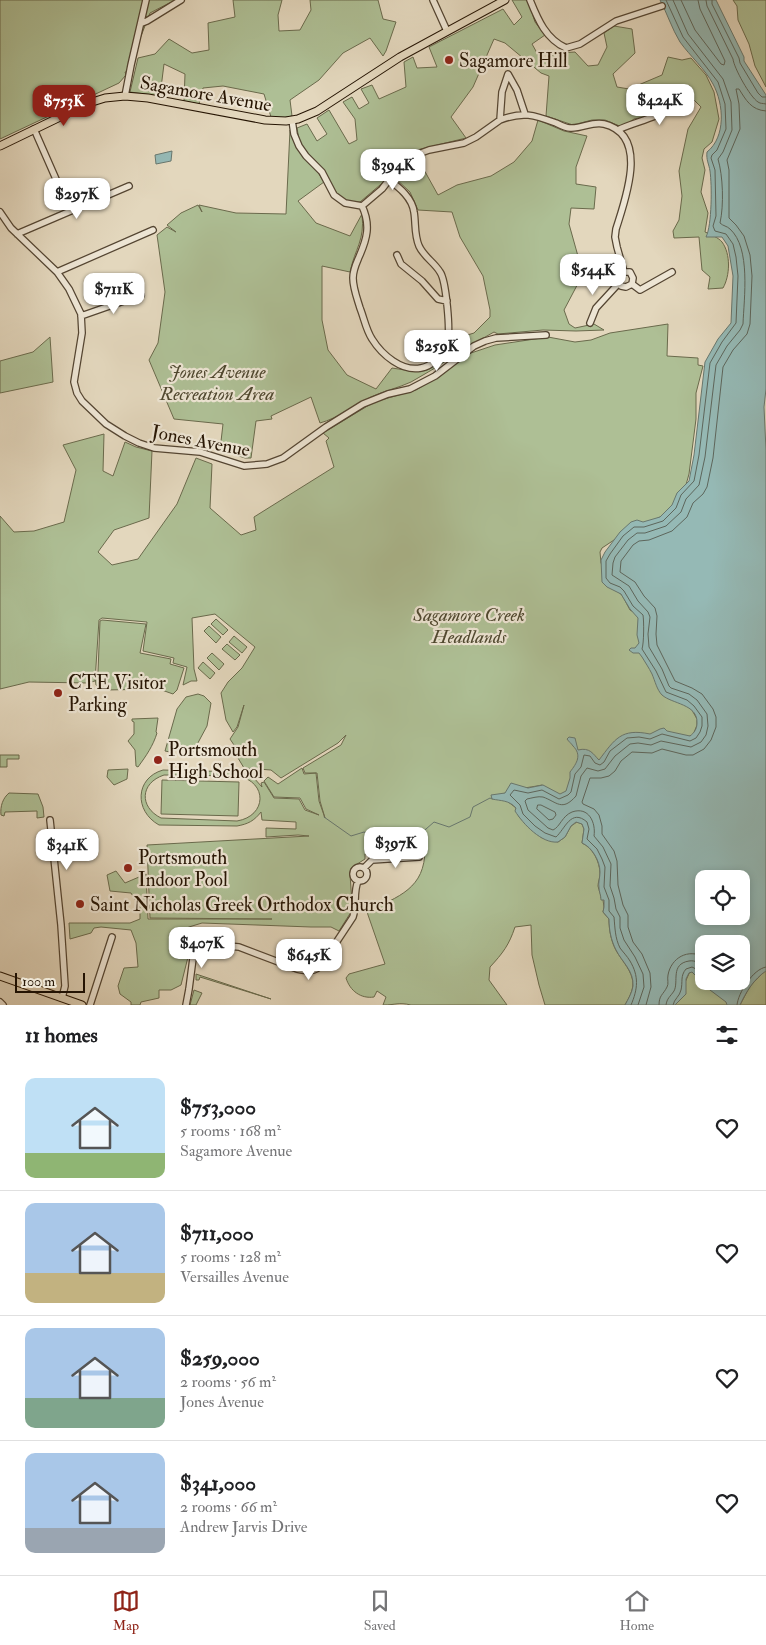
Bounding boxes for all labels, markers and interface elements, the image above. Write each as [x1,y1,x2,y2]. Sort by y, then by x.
place label: Sagamore Hill [459,49,568,73]
marker: Sagamore Hill [443,54,455,66]
street label: Sagamore Avenue [138,71,274,117]
pin: $753K [29,84,99,127]
pin: $424K [625,84,695,126]
text: $424K [637,90,683,110]
text: $753K [44,91,84,111]
pin: $394K [358,148,428,191]
text: $394K [371,155,415,175]
pin: $297K [42,178,112,220]
text: $297K [55,184,99,204]
pin: $544K [558,254,628,296]
text: $544K [571,260,615,280]
pin: $711K [79,272,149,315]
text: $711K [94,279,134,299]
pin: $259K [402,330,472,372]
text: $259K [415,336,459,356]
park label: Jones Avenue Recreation Area [159,360,274,406]
street label: Jones Avenue [149,419,252,462]
park label: Sagamore Creek Headlands [412,603,525,649]
place label: CTE Visitor Parking [68,671,166,717]
marker: CTE Visitor Parking [52,687,64,699]
place label: Portsmouth High School [168,738,263,784]
marker: Portsmouth High School [152,754,164,766]
pin: $397K [361,826,431,869]
pin: $341K [32,828,102,871]
text: $397K [375,833,417,853]
text: $341K [47,835,87,855]
place label: Portsmouth Indoor Pool [138,846,228,892]
marker: Portsmouth Indoor Pool [122,862,134,874]
map controls [695,870,750,990]
button: locate [695,870,750,925]
place label: Saint Nicholas Greek Orthodox Church [90,893,394,917]
marker: Saint Nicholas Greek Orthodox Church [74,898,86,910]
pin: $407K [167,926,237,969]
text: $407K [180,933,224,953]
button: layers [695,935,750,990]
pin: $645K [274,938,344,981]
text: $645K [287,945,331,965]
scale bar [15,970,85,993]
text: 100 m [22,973,55,990]
icon: filters [713,1021,741,1049]
text: 11 homes [25,1022,98,1049]
text: $753,000 [180,1094,256,1121]
icon: home [65,1098,125,1158]
icon: heart [713,1114,741,1142]
text: 5 rooms · 168 m² [180,1121,281,1141]
text: Sagamore Avenue [180,1141,292,1161]
text: $711,000 [180,1220,254,1247]
icon: home [65,1223,125,1283]
icon: heart [713,1239,741,1267]
text: 5 rooms · 128 m² [180,1247,281,1267]
text: Versailles Avenue [180,1267,289,1287]
text: $259,000 [180,1345,260,1372]
icon: home [65,1348,125,1408]
icon: heart [713,1364,741,1392]
text: 2 rooms · 56 m² [180,1372,276,1392]
text: Jones Avenue [180,1392,264,1412]
text: $341,000 [180,1470,256,1497]
icon: home [65,1473,125,1533]
icon: heart [713,1489,741,1517]
text: 2 rooms · 66 m² [180,1497,277,1517]
text: Andrew Jarvis Drive [180,1517,308,1537]
tab: Map [112,1587,140,1634]
tab: Saved [364,1587,396,1634]
tab: Home [619,1587,654,1634]

